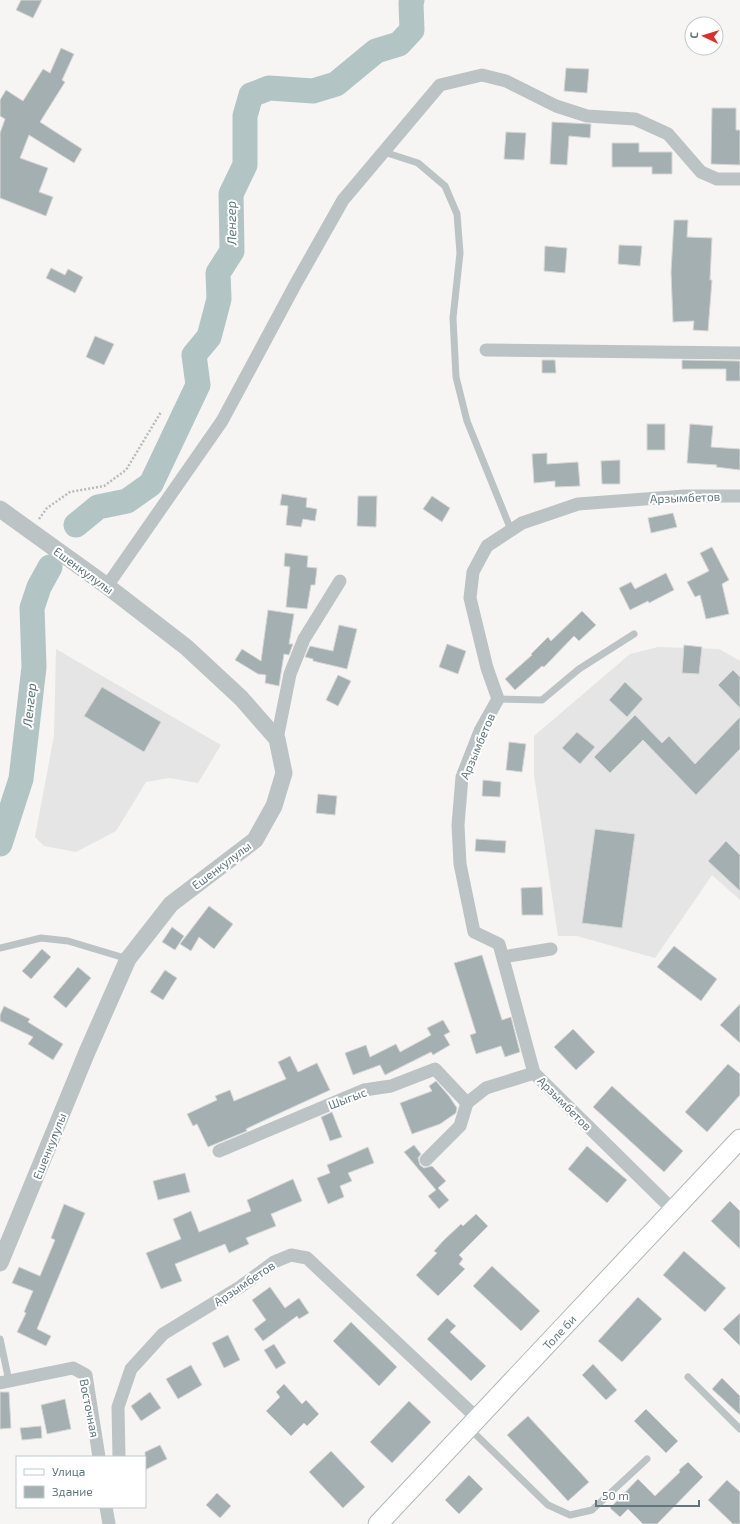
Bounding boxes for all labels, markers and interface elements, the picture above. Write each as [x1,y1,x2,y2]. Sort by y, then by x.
north arrow [684,16,724,56]
text: С [687,31,700,39]
water label: Ленгер [223,201,239,246]
street label: Арзымбетов [650,489,720,505]
street label: Ешенкулулы [51,544,117,597]
water label: Ленгер [19,682,39,729]
street label: Арзымбетов [457,711,497,781]
street label: Ешенкулулы [189,838,254,893]
street label: Арзымбетов [535,1073,595,1133]
street label: Шыгыс [326,1084,368,1112]
street label: Ешенкулулы [29,1111,70,1182]
street label: Арзымбетов [211,1257,277,1309]
street label: Толе би [539,1312,579,1352]
street label: Восточная [77,1378,103,1438]
legend [16,1456,146,1508]
text: Улица [52,1464,85,1478]
scale bar [596,1482,699,1508]
text: Здание [52,1484,93,1498]
text: 50 m [602,1488,629,1502]

